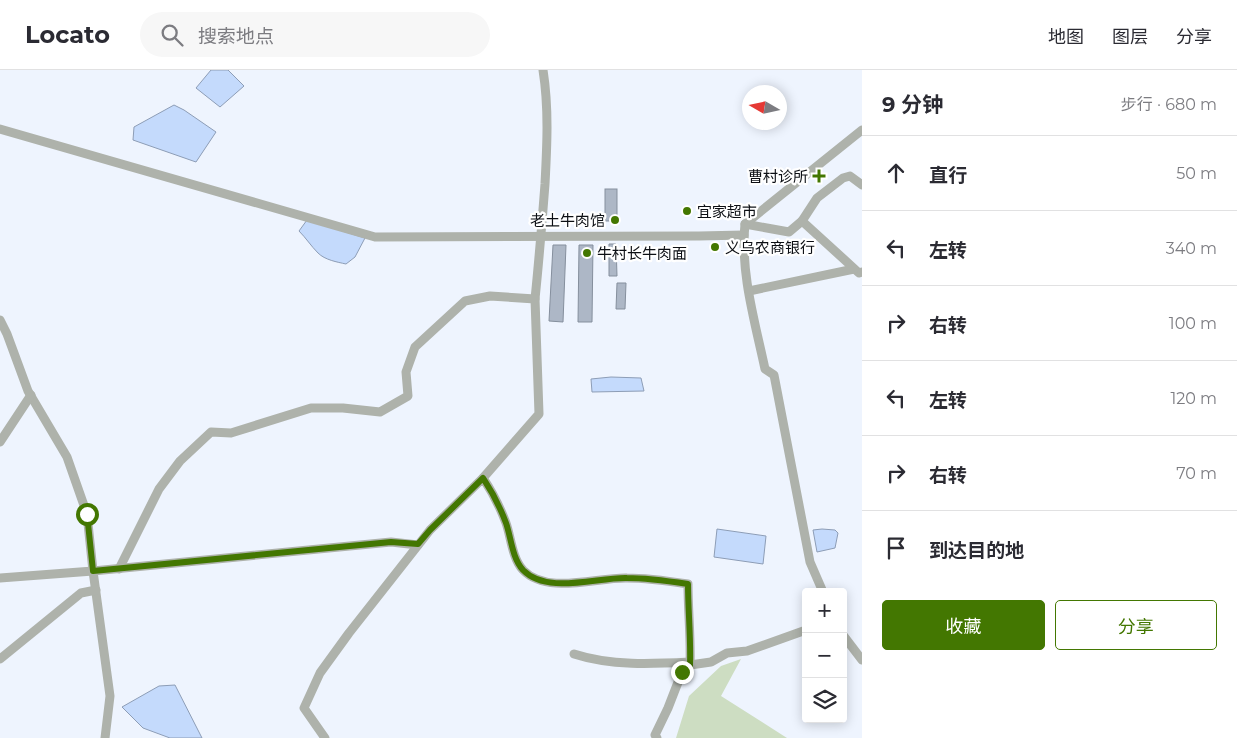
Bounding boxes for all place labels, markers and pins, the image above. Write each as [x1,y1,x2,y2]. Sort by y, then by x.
place label: 曹村诊所 [748,167,808,186]
marker: 曹村诊所 [812,169,826,183]
place label: 宜家超市 [697,202,757,221]
marker: 宜家超市 [681,205,693,217]
place label: 老土牛肉馆 [530,211,605,230]
marker: 老土牛肉馆 [609,214,621,226]
place label: 义乌农商银行 [725,238,815,257]
marker: 义乌农商银行 [709,241,721,253]
place label: 牛村长牛肉面 [597,244,687,263]
marker: 牛村长牛肉面 [581,247,593,259]

